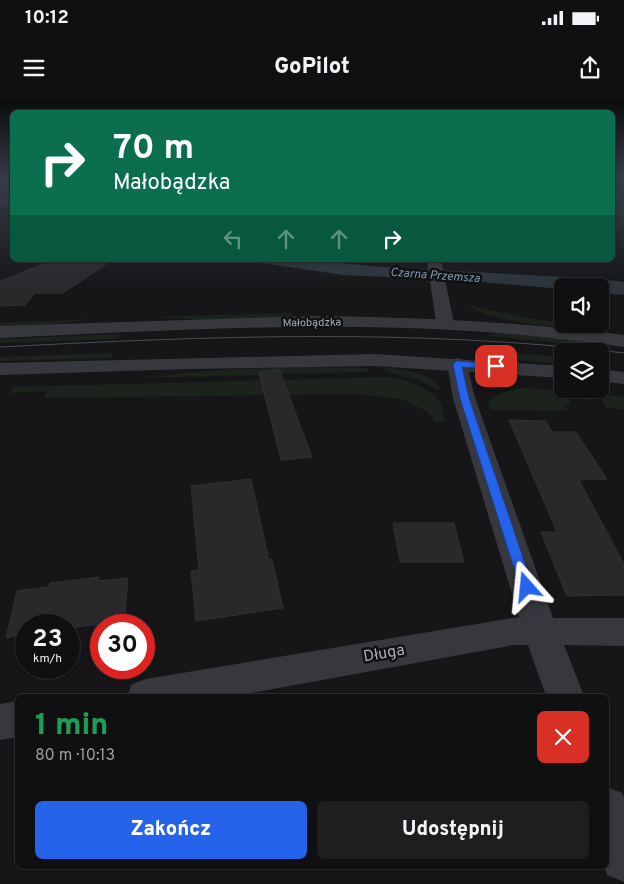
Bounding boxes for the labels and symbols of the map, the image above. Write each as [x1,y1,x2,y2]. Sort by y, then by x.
water label: Czarna Przemsza [390,265,481,287]
street label: Małobądzka [283,315,342,331]
pin [475,345,517,387]
position arrow [500,560,552,612]
speed limit sign: 30 [90,614,155,679]
street label: Długa [362,641,406,667]

